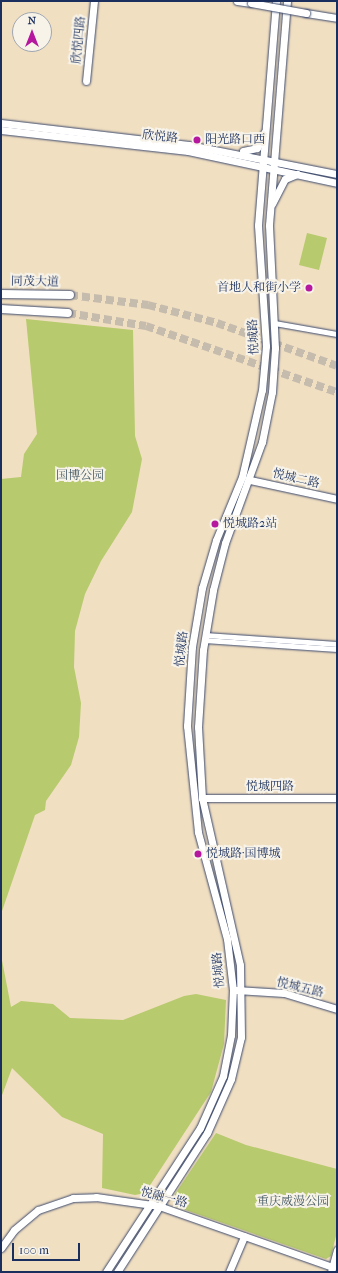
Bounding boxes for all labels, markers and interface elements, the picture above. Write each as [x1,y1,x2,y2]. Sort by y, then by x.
north arrow [12,12,52,52]
text: N [28,14,36,27]
street label: 欣悦四路 [69,15,89,65]
street label: 欣悦路 [141,128,179,146]
place label: 阳光路口西 [205,133,265,147]
marker: 阳光路口西 [192,135,202,145]
street label: 同茂大道 [11,274,59,290]
place label: 首地人和街小学 [217,281,301,295]
marker: 首地人和街小学 [304,283,314,293]
street label: 悦城路 [246,319,262,355]
street label: 悦城二路 [271,467,321,491]
park label: 国博公园 [56,469,104,483]
place label: 悦城路2站 [223,517,277,531]
marker: 悦城路2站 [210,519,220,529]
street label: 悦城路 [173,630,191,668]
street label: 悦城四路 [246,780,294,794]
place label: 悦城路·国博城 [206,847,280,861]
marker: 悦城路·国博城 [193,849,203,859]
street label: 悦城路 [210,951,228,989]
street label: 悦城五路 [275,975,325,1001]
street label: 悦融一路 [139,1185,189,1211]
park label: 重庆威漫公园 [257,1195,329,1209]
scale bar [14,1235,82,1261]
text: 100 m [19,1243,49,1257]

